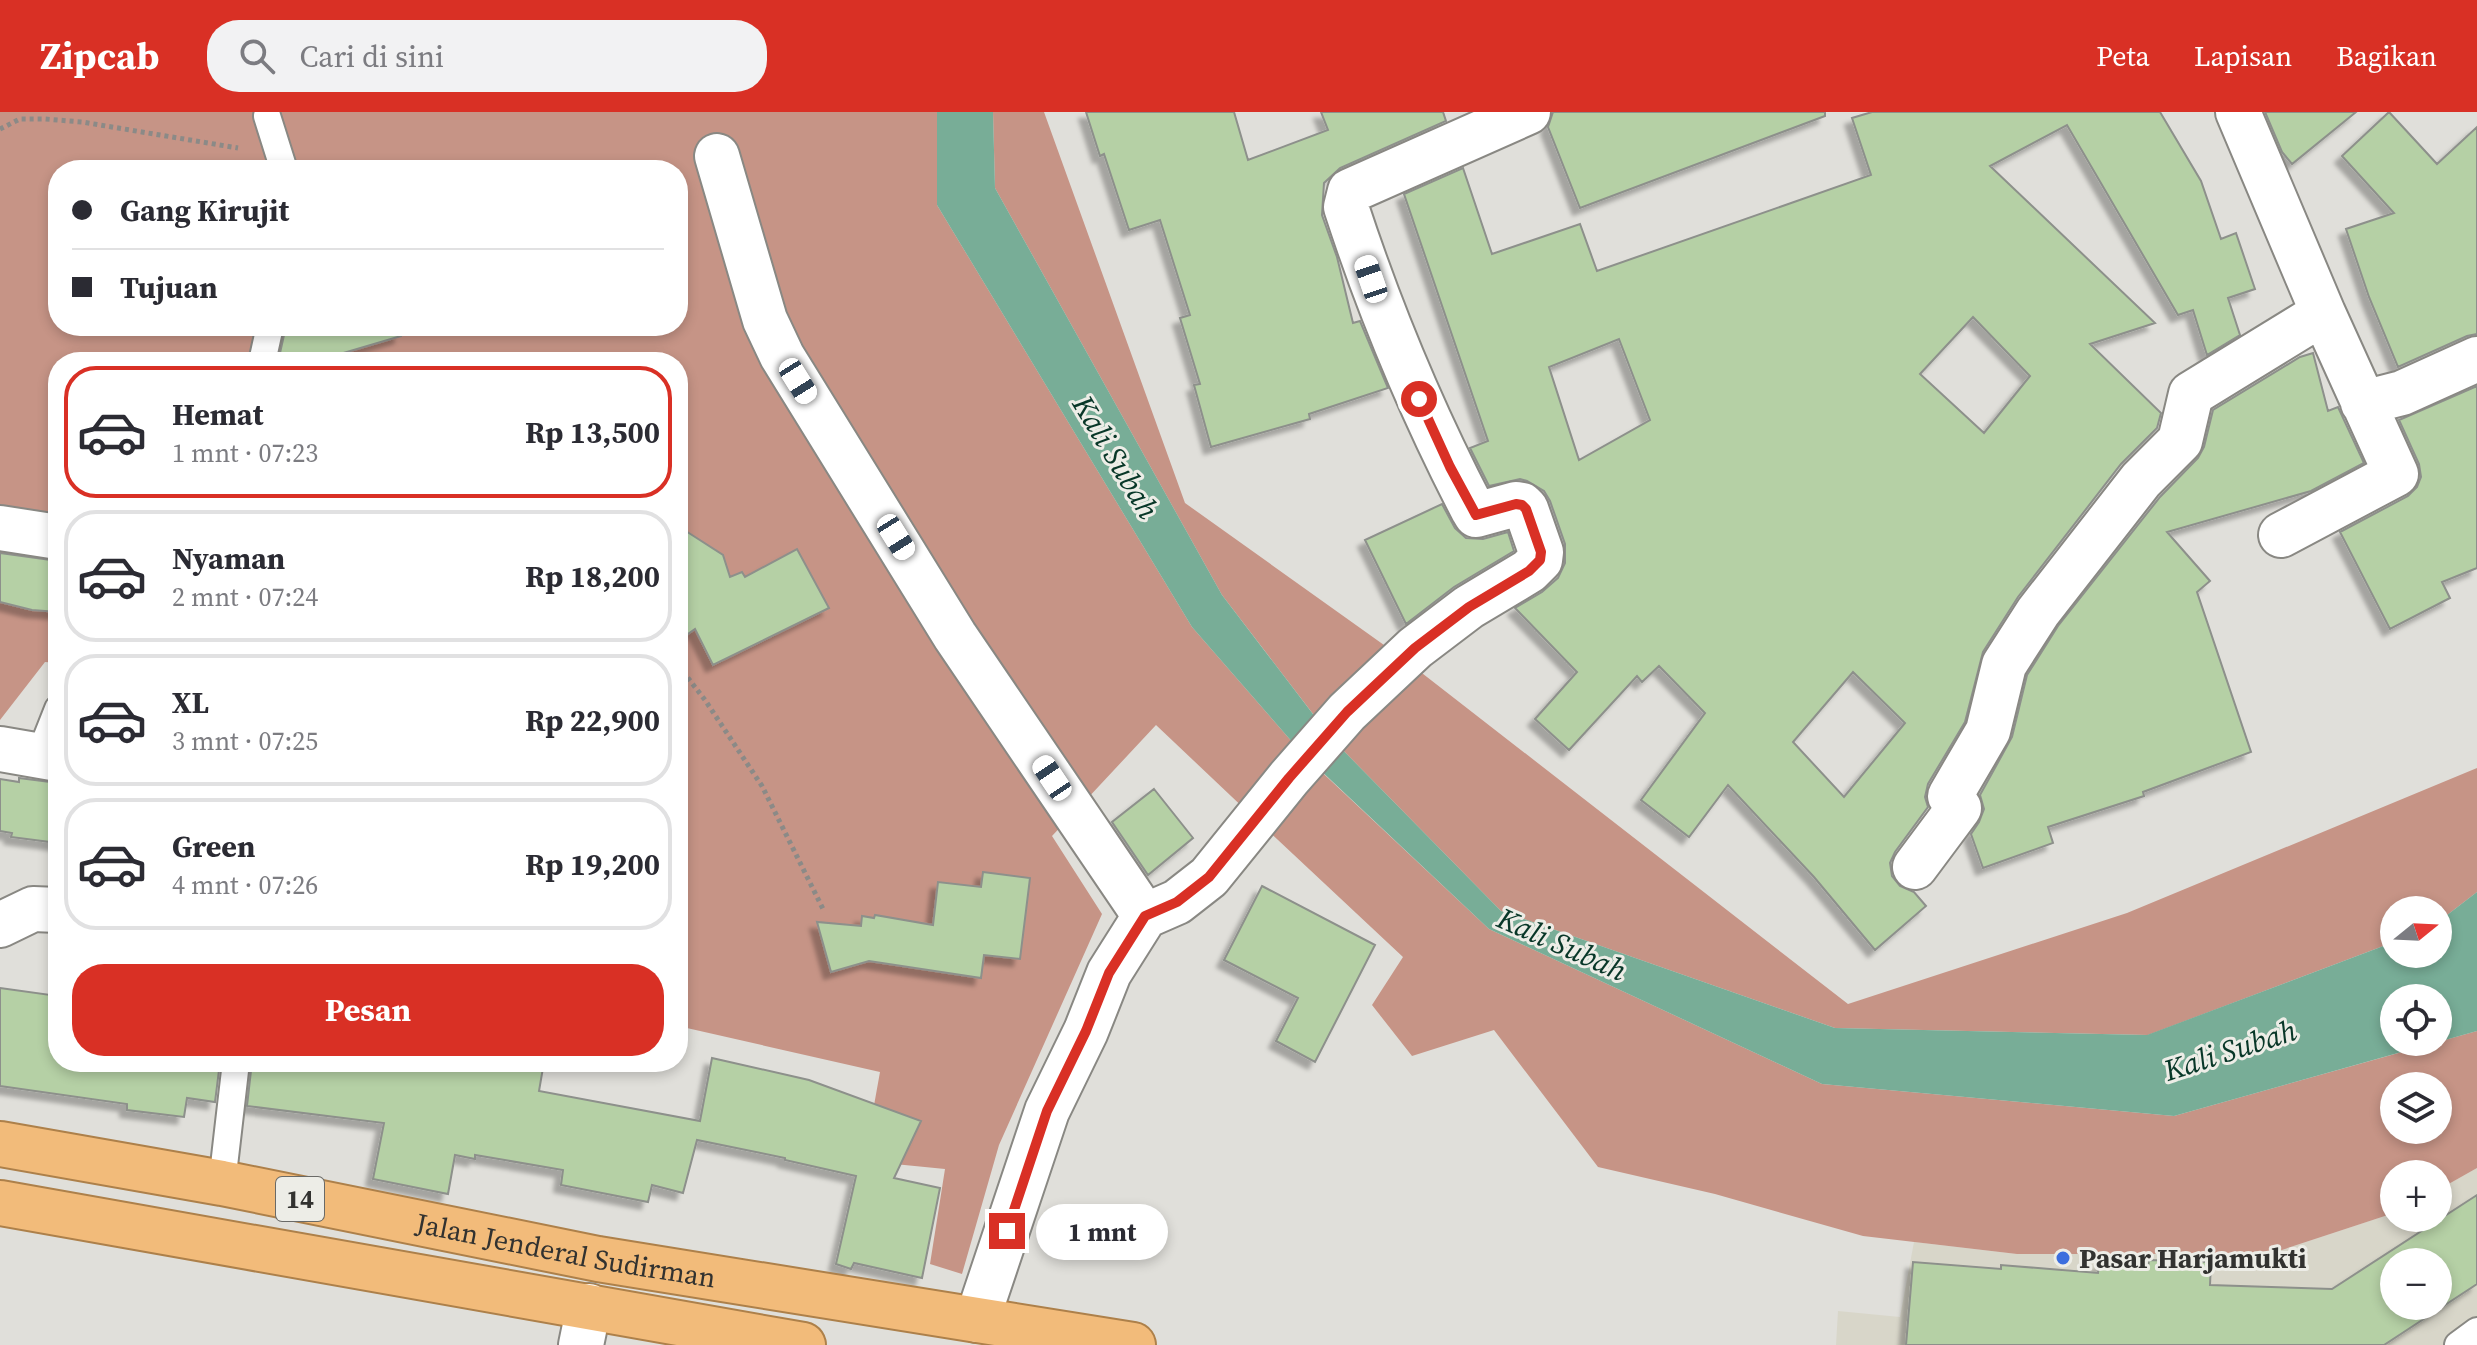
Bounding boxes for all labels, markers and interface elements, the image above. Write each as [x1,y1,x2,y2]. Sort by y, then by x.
search box [207,20,767,92]
text: Zipcab [40,30,159,82]
icon: search [235,34,279,78]
text: Cari di sini [299,36,444,77]
text: Peta [2096,37,2150,75]
text: Lapisan [2194,37,2292,75]
text: Bagikan [2336,37,2437,75]
text: Gang Kirujit [120,190,289,231]
car [1352,252,1390,306]
text: Tujuan [120,267,218,308]
car [775,354,821,408]
route start [1401,381,1437,417]
water label: Kali Subah [1063,387,1169,526]
text: Hemat [172,394,263,435]
icon: car [76,396,148,468]
text: Rp 13,500 [525,412,660,453]
text: 1 mnt · 07:23 [172,435,318,471]
car [873,510,919,564]
text: Nyaman [172,538,285,579]
icon: car [76,540,148,612]
text: Rp 18,200 [525,556,660,597]
text: 2 mnt · 07:24 [172,579,318,615]
text: XL [172,682,209,723]
icon: car [76,684,148,756]
text: Rp 22,900 [525,700,660,741]
text: 3 mnt · 07:25 [172,723,318,759]
car [1029,751,1075,805]
text: Green [172,826,255,867]
icon: car [76,828,148,900]
text: Rp 19,200 [525,844,660,885]
text: 4 mnt · 07:26 [172,867,318,903]
north arrow [2380,896,2452,968]
map controls [2380,896,2452,1320]
water label: Kali Subah [1490,897,1633,991]
button: Pesan [72,964,664,1056]
button: locate [2380,984,2452,1056]
water label: Kali Subah [2157,1009,2302,1091]
button: layers [2380,1072,2452,1144]
button: + [2380,1160,2452,1232]
road number: 14 [276,1177,324,1221]
street label: Jalan Jenderal Sudirman [412,1203,719,1297]
callout: 1 mnt [1035,1203,1167,1259]
route end [989,1213,1025,1249]
text: 1 mnt [1068,1214,1136,1250]
place label: Pasar Harjamukti [2079,1239,2307,1277]
button: − [2380,1248,2452,1320]
marker: Pasar Harjamukti [2054,1249,2072,1267]

